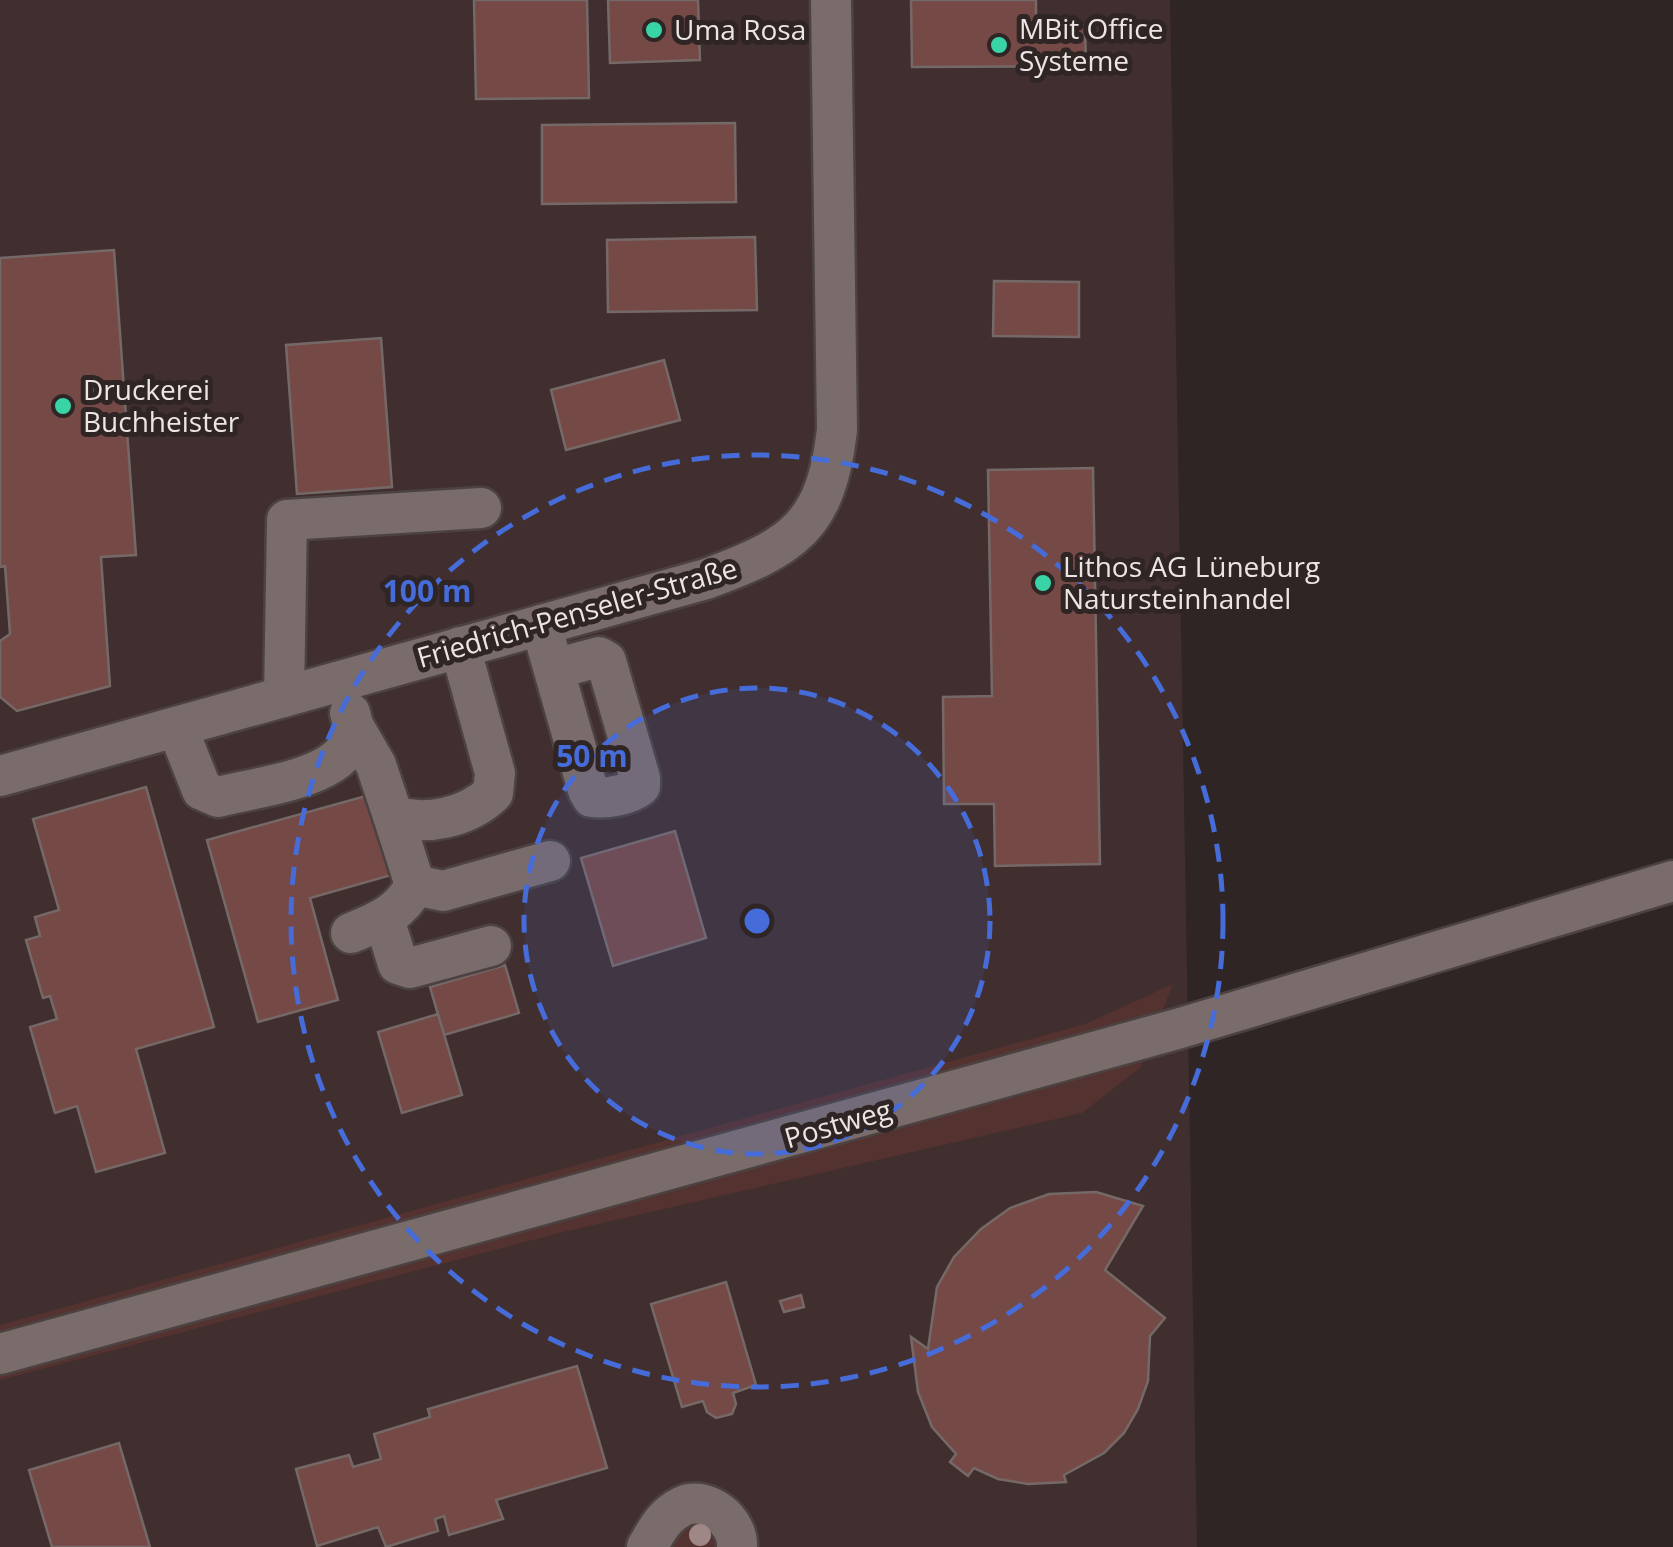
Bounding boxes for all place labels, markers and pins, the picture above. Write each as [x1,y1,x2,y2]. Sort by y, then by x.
place label: MBit Office Systeme [1019,9,1163,79]
place label: Uma Rosa [674,10,806,48]
marker: Uma Rosa [643,19,665,41]
marker: MBit Office Systeme [988,34,1010,56]
place label: Druckerei Buchheister [83,370,240,440]
marker: Druckerei Buchheister [52,395,74,417]
place label: Lithos AG Lüneburg Natursteinhandel [1063,547,1320,617]
marker: Lithos AG Lüneburg Natursteinhandel [1032,572,1054,594]
centre of rings [739,903,775,939]

